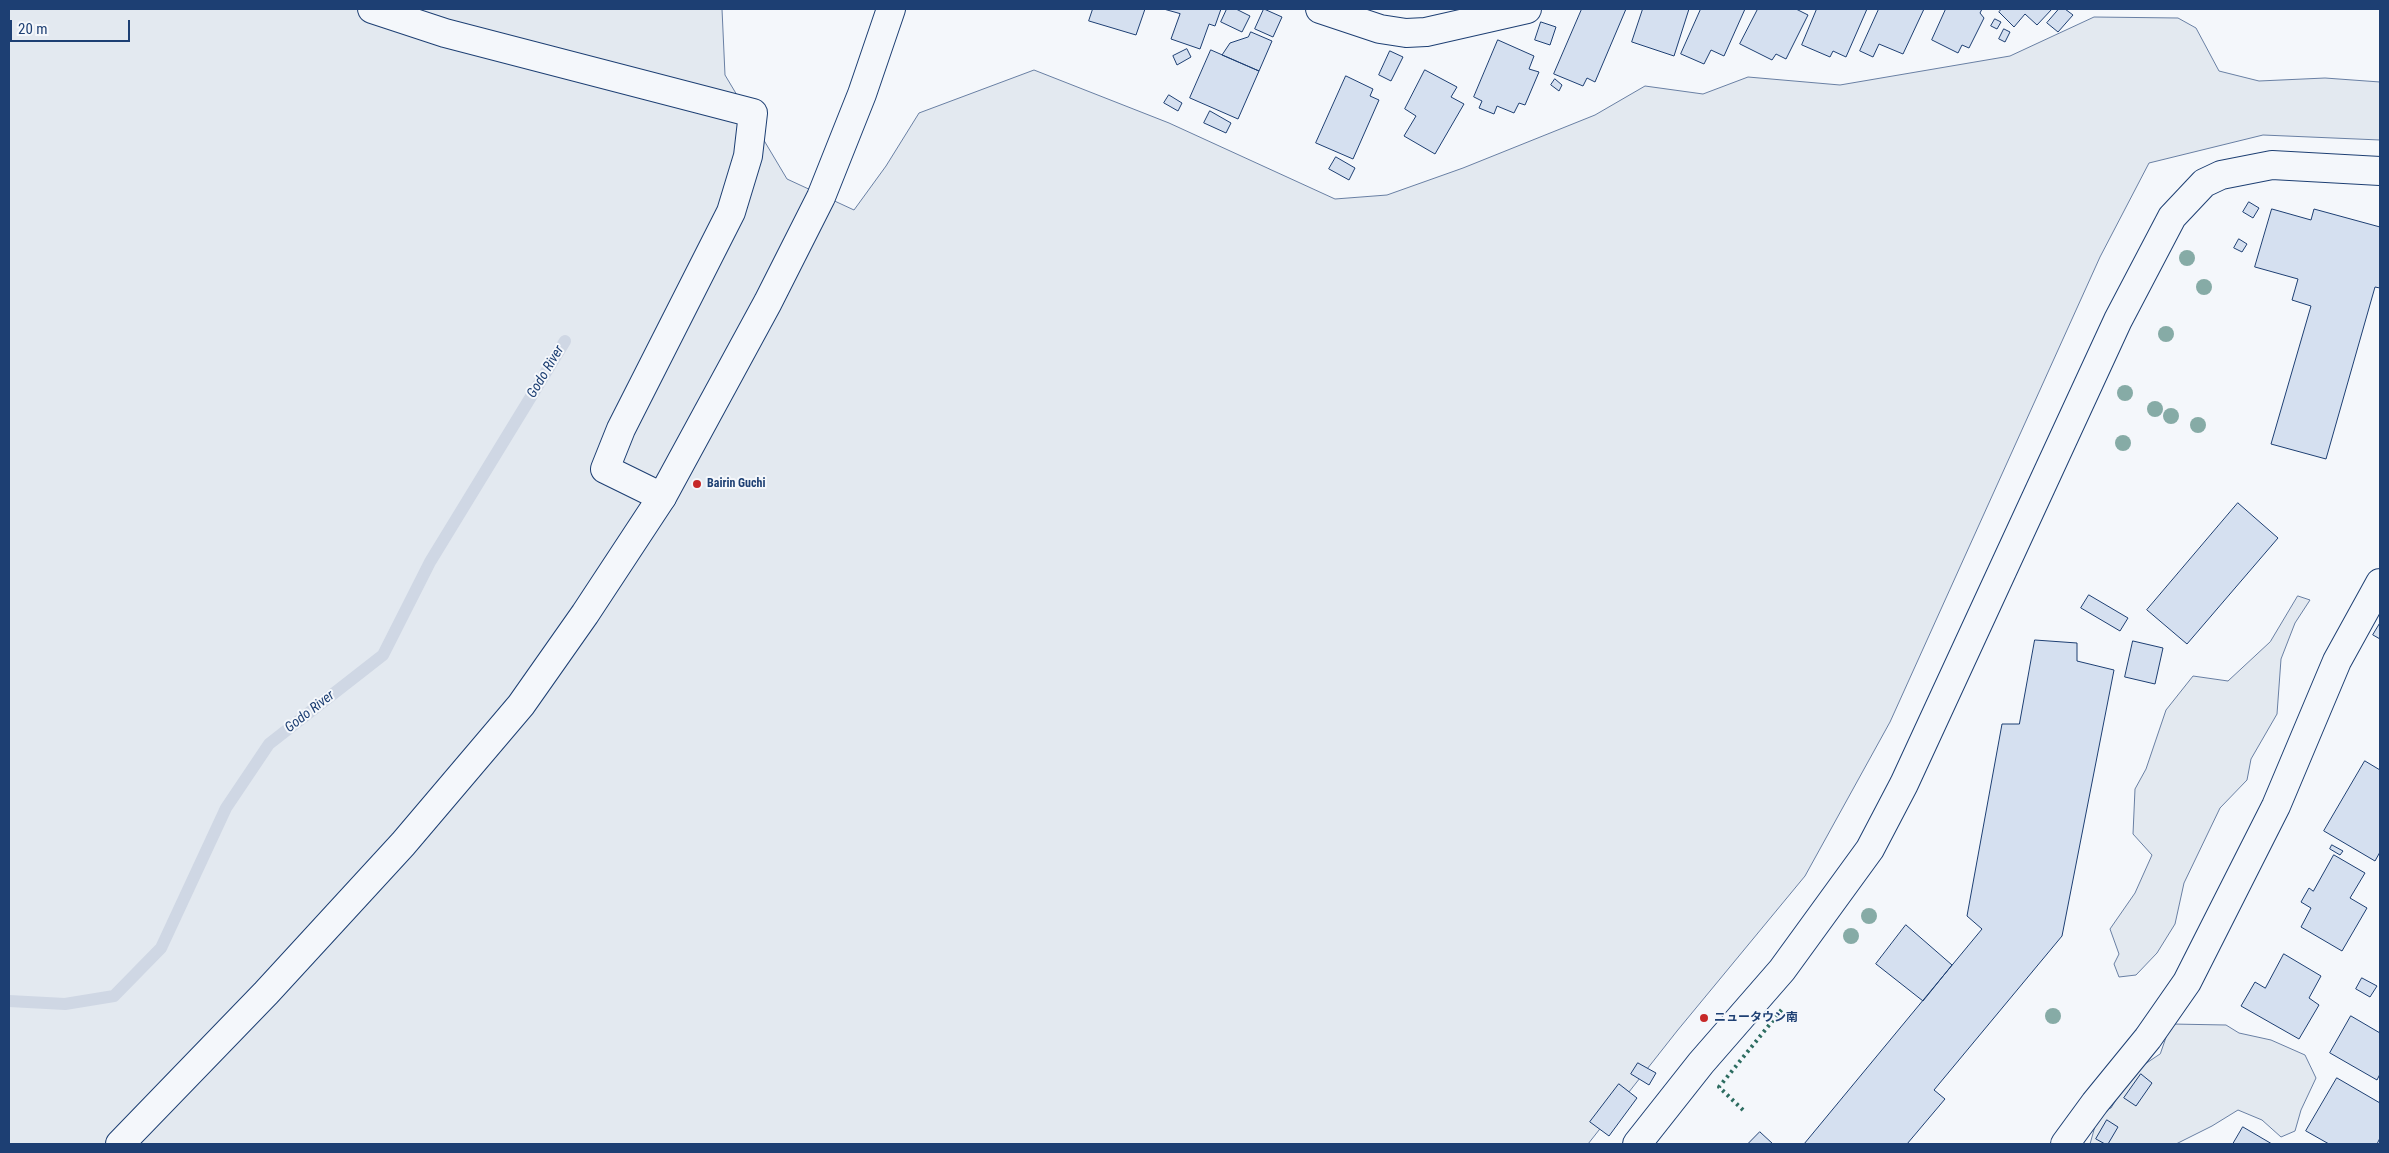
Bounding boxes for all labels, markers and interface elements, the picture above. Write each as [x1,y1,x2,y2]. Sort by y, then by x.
scale bar [12,10,132,42]
text: 20 m [18,20,48,38]
water label: Godo River [524,343,568,401]
place label: Bairin Guchi [707,477,765,491]
marker: Bairin Guchi [691,478,703,490]
water label: Godo River [282,687,338,737]
place label: ニュータウン南 [1714,1011,1798,1025]
marker: ニュータウン南 [1698,1012,1710,1024]

